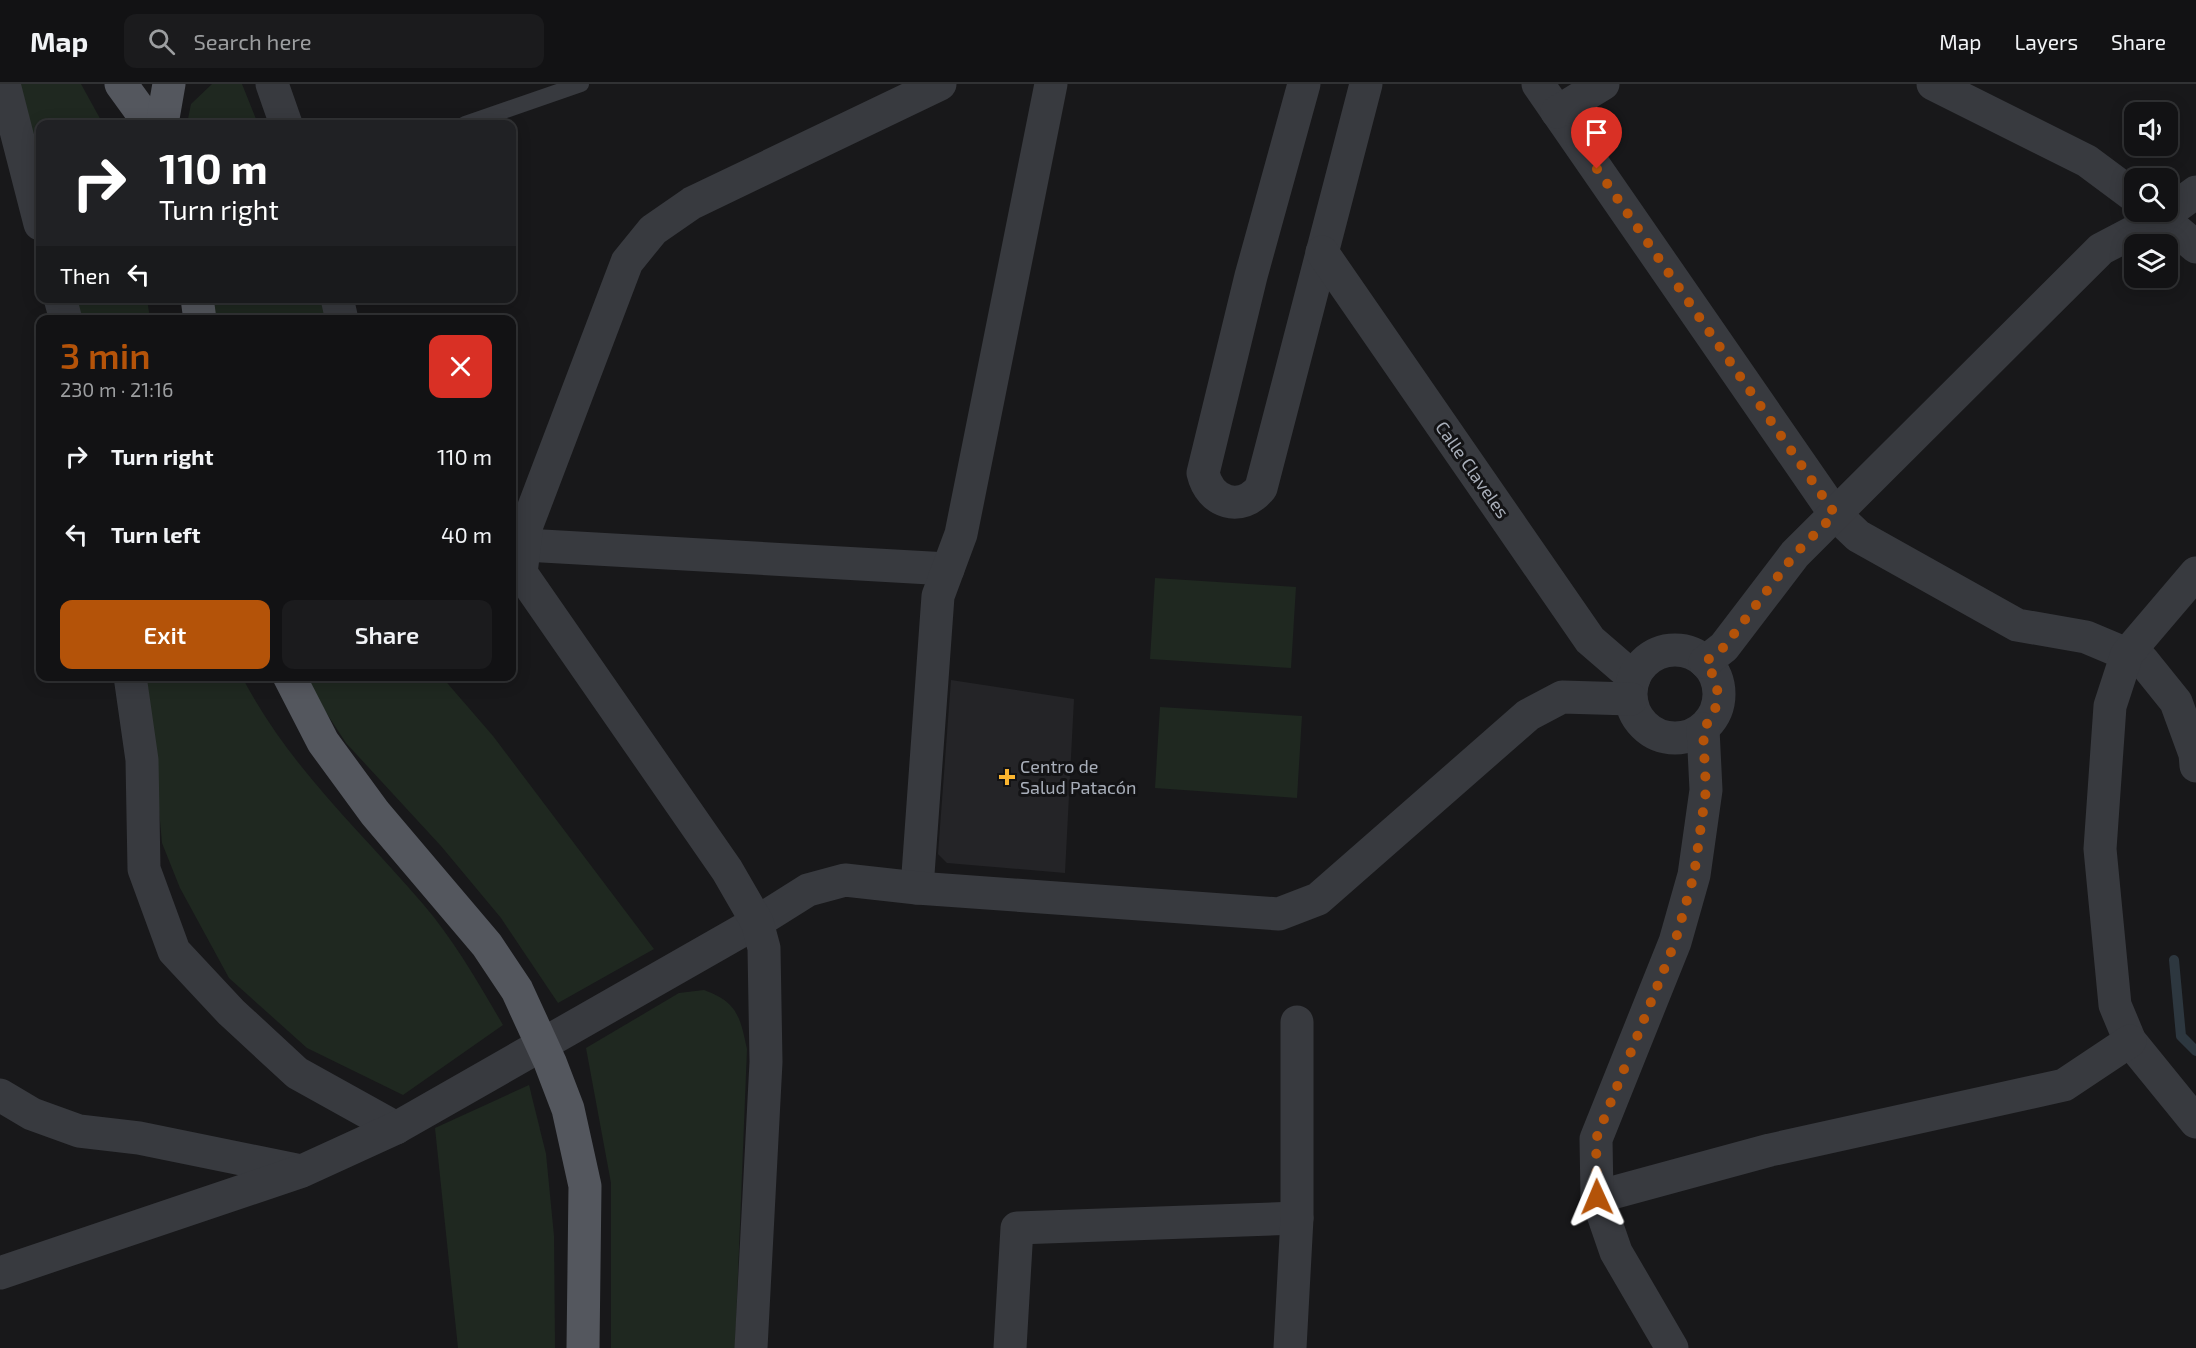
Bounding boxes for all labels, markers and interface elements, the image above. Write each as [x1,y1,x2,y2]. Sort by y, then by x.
search box [124,14,544,68]
text: Map [30,24,88,58]
icon: search [145,25,178,58]
text: Search here [193,28,312,54]
text: Map [1939,29,1981,54]
text: Layers [2014,29,2078,54]
text: Share [2111,29,2166,54]
map controls [2124,102,2178,288]
button: sound [2124,102,2178,156]
pin [1571,107,1622,169]
icon: arrive [1580,116,1613,149]
text: 110 m [159,142,268,192]
icon: right [60,144,138,222]
button: search [2124,168,2178,222]
text: Turn right [159,193,279,225]
button: layers [2124,234,2178,288]
icon: left [122,258,155,291]
text: Then [60,262,110,288]
text: 3 min [60,333,151,376]
button: close [429,335,492,398]
text: 230 m · 21:16 [60,377,173,401]
street label: Calle Claveles [1431,417,1514,522]
icon: right [60,440,93,473]
text: Turn right [111,443,213,469]
text: 110 m [437,443,492,469]
icon: left [60,518,93,551]
text: Turn left [111,521,200,547]
text: 40 m [441,521,492,547]
button: Exit [60,600,270,669]
button: Share [282,600,492,669]
place label: Centro de Salud Patacón [1020,755,1136,798]
marker: Centro de Salud Patacón [998,768,1016,786]
position arrow [1565,1165,1629,1229]

